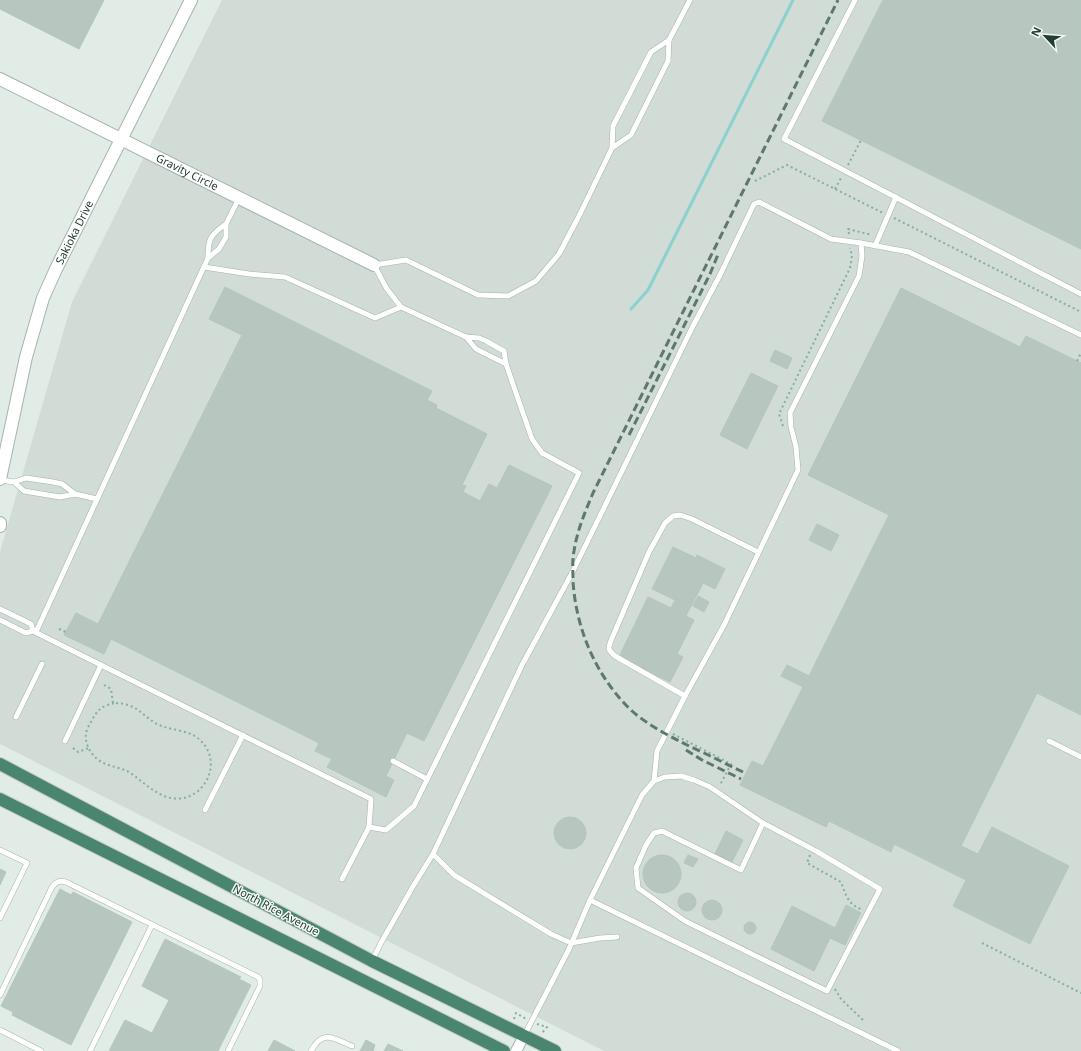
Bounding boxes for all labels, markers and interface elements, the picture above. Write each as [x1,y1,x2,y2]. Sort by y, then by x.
north arrow [1025,16,1065,56]
text: N [1027,24,1044,39]
street label: Gravity Circle [154,150,221,193]
street label: Sakioka Drive [52,198,96,267]
street label: North Rice Avenue [230,880,322,939]

